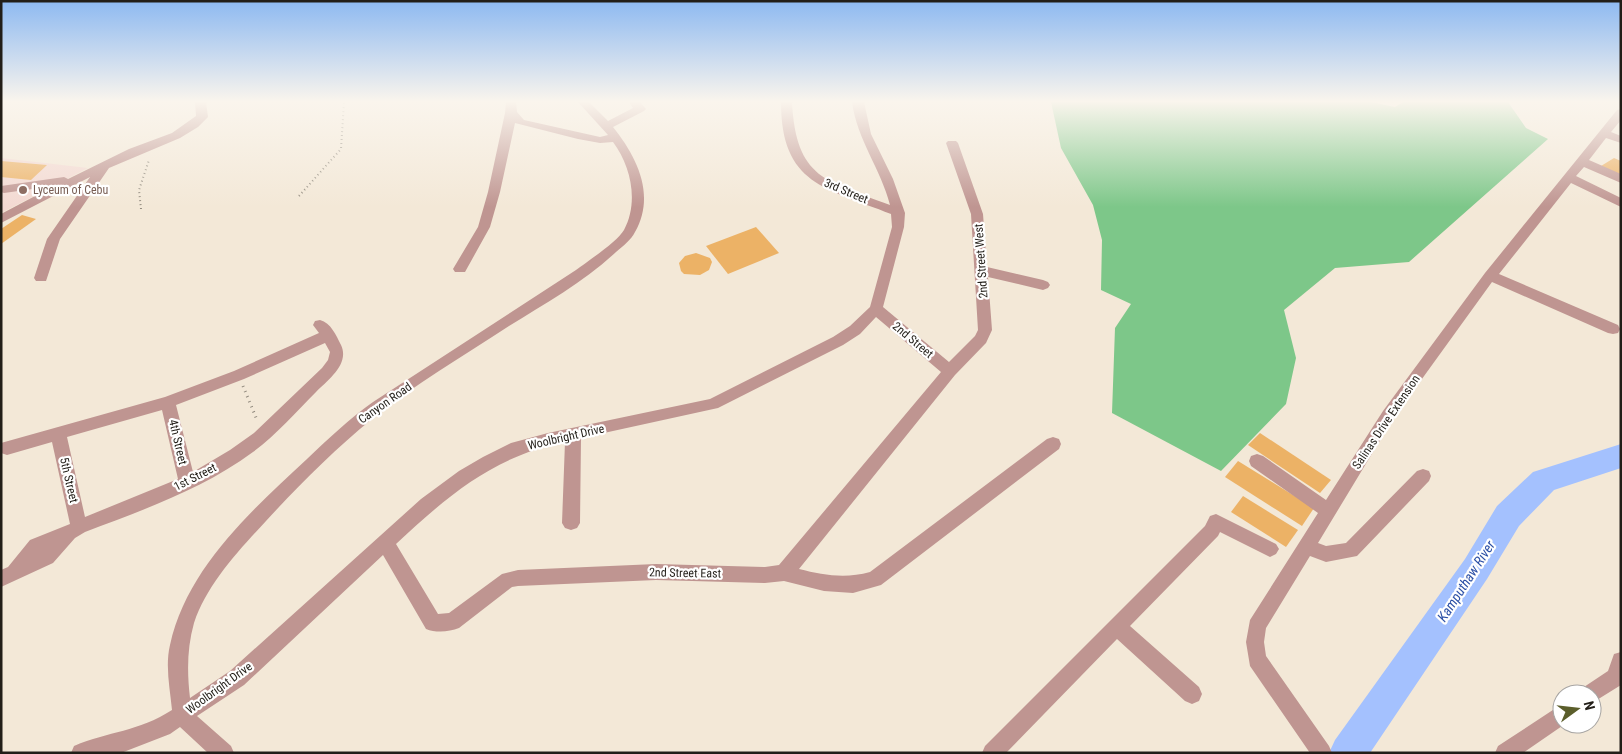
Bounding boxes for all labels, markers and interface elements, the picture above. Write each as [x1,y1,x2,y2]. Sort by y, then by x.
street label: 3rd Street [822,176,870,207]
place label: Lyceum of Cebu [33,183,109,197]
marker: Lyceum of Cebu [17,184,29,196]
street label: 2nd Street West [971,223,991,299]
street label: 2nd Street [890,319,936,361]
street label: Salinas Drive Extension [1349,372,1423,472]
street label: Canyon Road [356,379,414,427]
street label: 4th Street [166,418,190,466]
street label: Woolbright Drive [526,421,606,453]
street label: 5th Street [57,456,81,504]
street label: 1st Street [171,460,219,494]
water label: Kamputhaw River [1434,537,1499,624]
street label: 2nd Street East [649,565,722,581]
street label: Woolbright Drive [183,659,255,717]
north arrow [1552,684,1602,734]
text: N [1581,699,1598,712]

